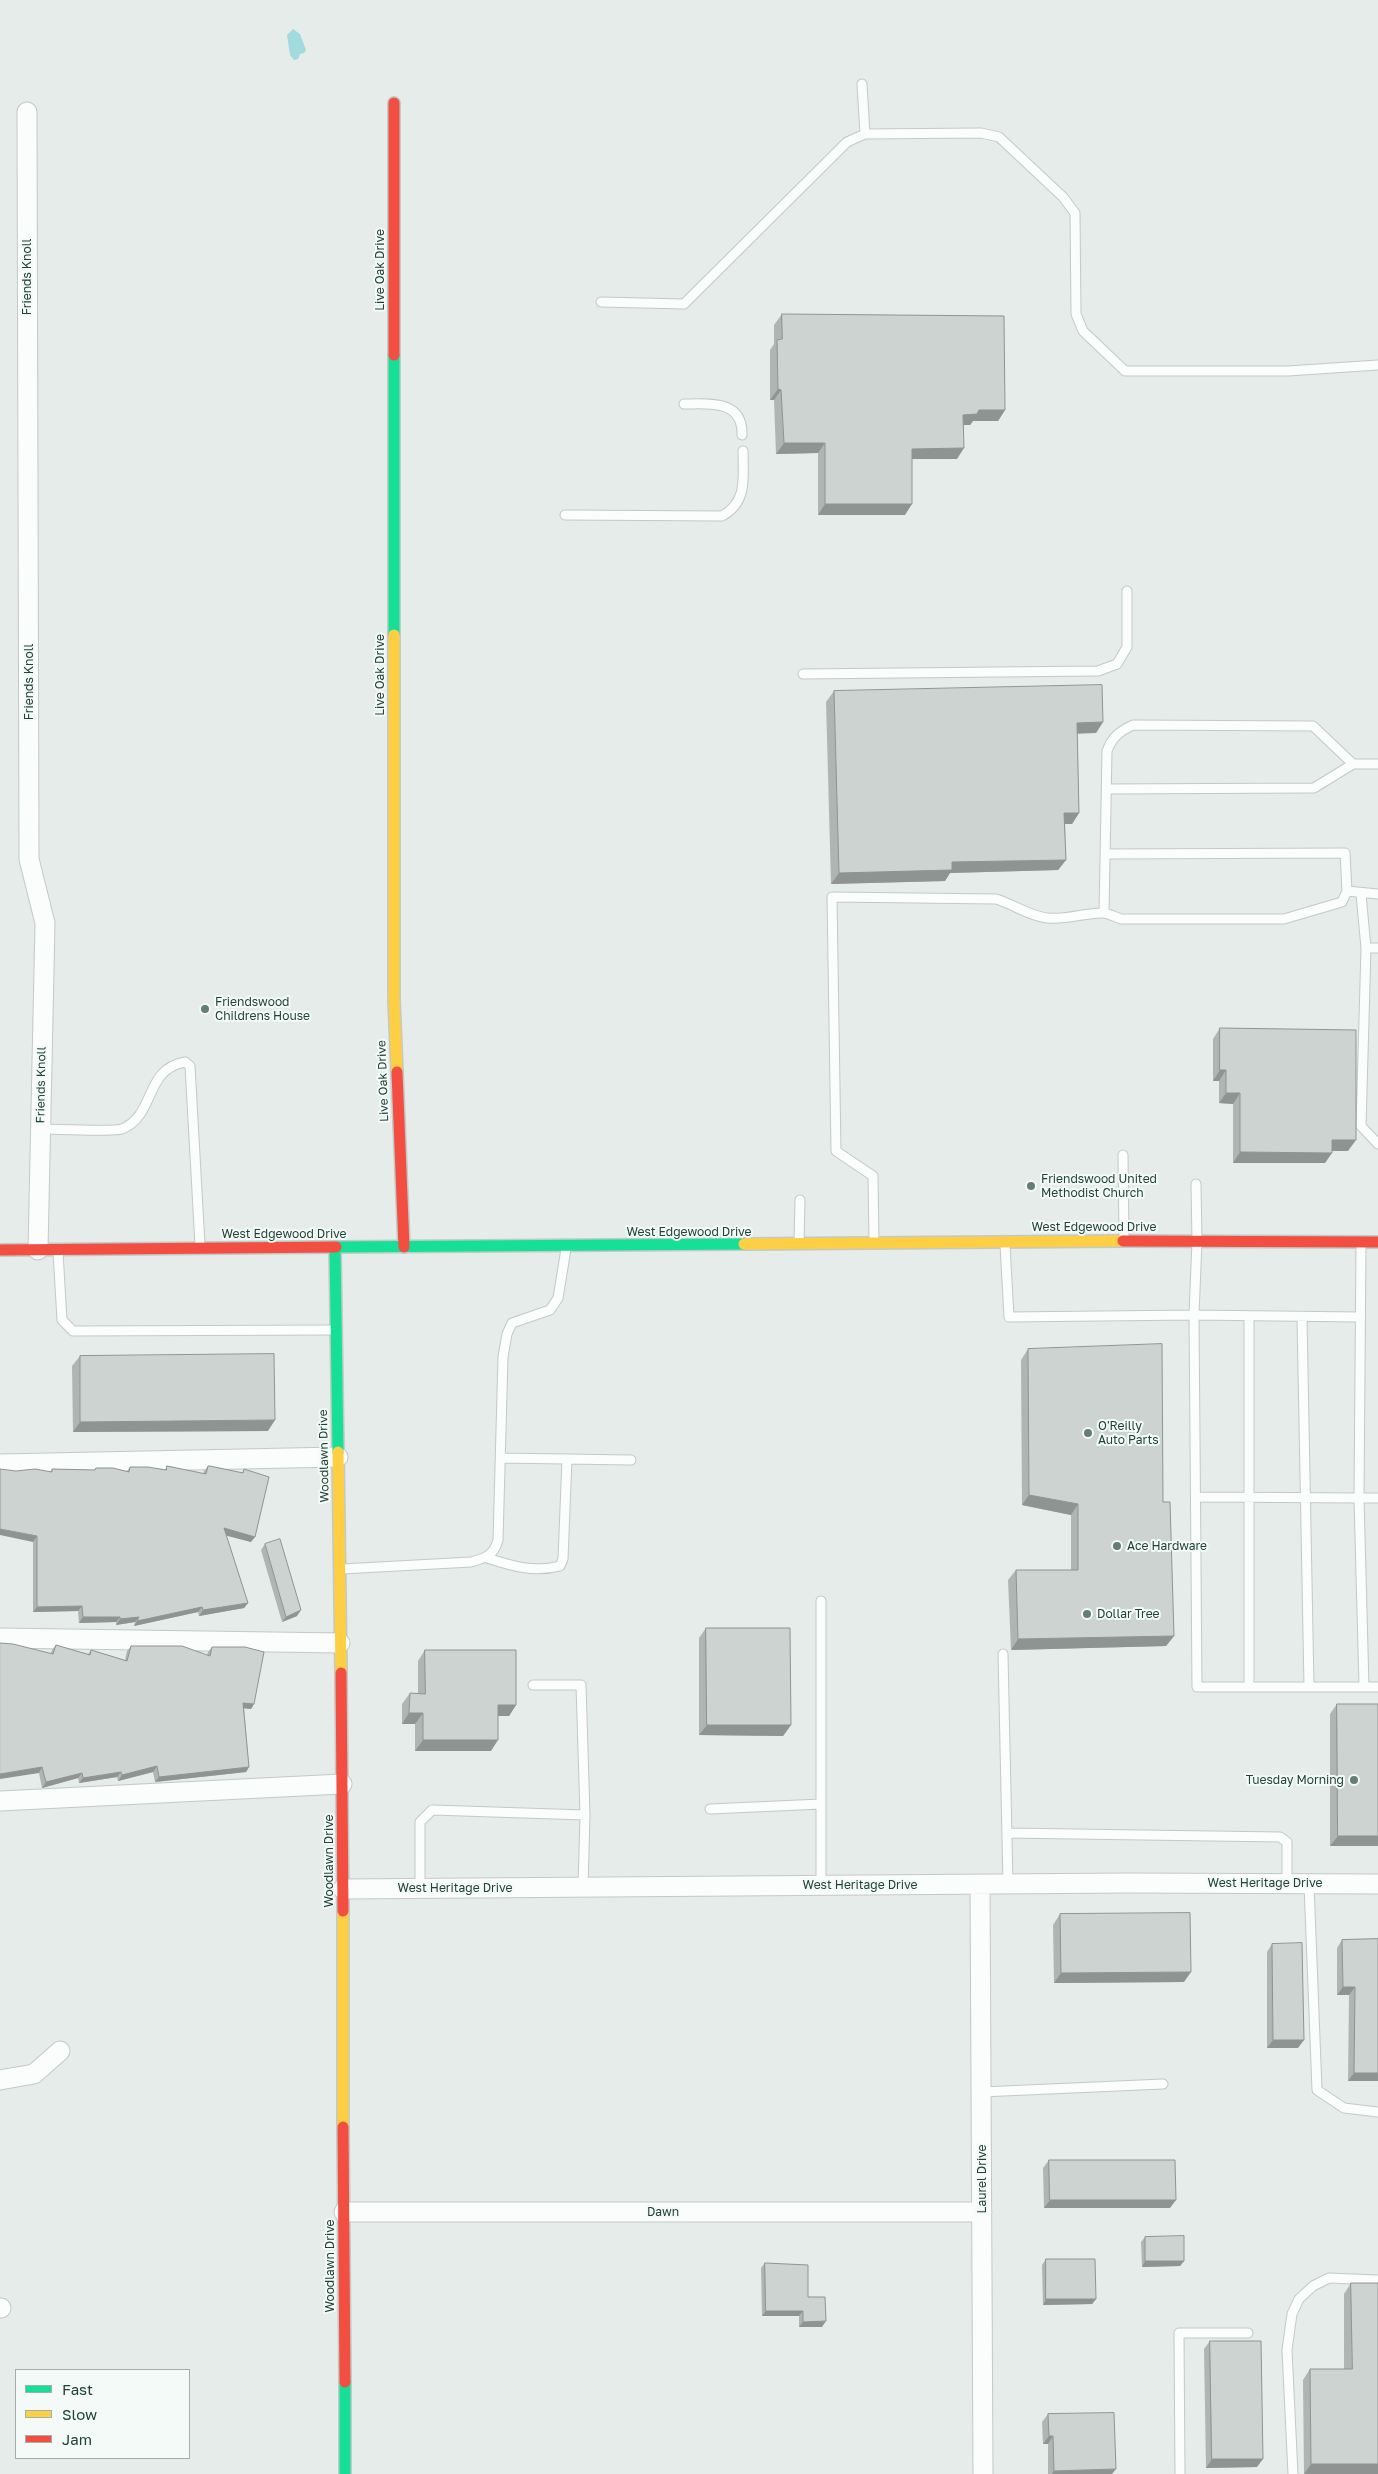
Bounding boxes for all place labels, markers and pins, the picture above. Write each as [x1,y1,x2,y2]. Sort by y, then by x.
place label: Friendswood Childrens House [215,995,310,1023]
marker: Friendswood Childrens House [199,1003,211,1015]
place label: Friendswood United Methodist Church [1041,1172,1157,1200]
marker: Friendswood United Methodist Church [1025,1180,1037,1192]
place label: O'Reilly Auto Parts [1098,1419,1159,1447]
marker: O'Reilly Auto Parts [1082,1427,1094,1439]
place label: Ace Hardware [1127,1539,1207,1553]
marker: Ace Hardware [1111,1540,1123,1552]
place label: Dollar Tree [1097,1607,1160,1621]
marker: Dollar Tree [1081,1608,1093,1620]
place label: Tuesday Morning [1246,1773,1344,1787]
marker: Tuesday Morning [1348,1774,1360,1786]

